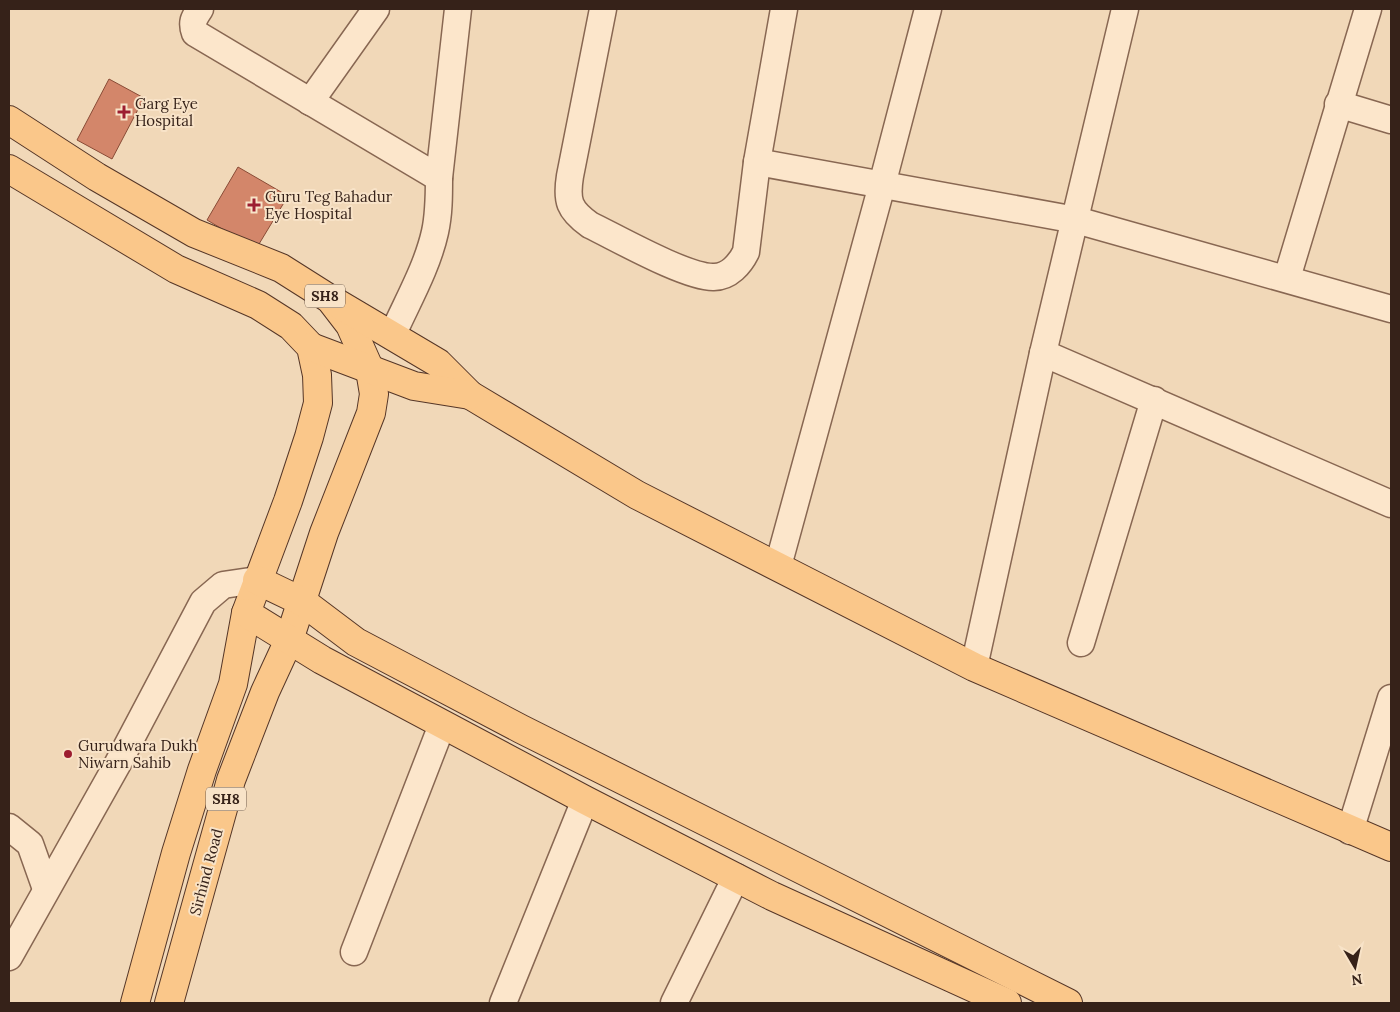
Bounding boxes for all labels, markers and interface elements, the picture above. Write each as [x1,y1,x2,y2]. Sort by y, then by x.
place label: Garg Eye Hospital [135,94,198,130]
marker: Garg Eye Hospital [117,105,131,119]
place label: Guru Teg Bahadur Eye Hospital [265,187,393,223]
marker: Guru Teg Bahadur Eye Hospital [247,198,261,212]
road number: SH8 [305,284,345,308]
place label: Gurudwara Dukh Niwarn Sahib [78,736,198,772]
marker: Gurudwara Dukh Niwarn Sahib [62,748,74,760]
road number: SH8 [206,788,246,811]
street label: Sirhind Road [185,826,227,917]
north arrow [1330,942,1380,992]
text: N [1350,970,1364,990]

